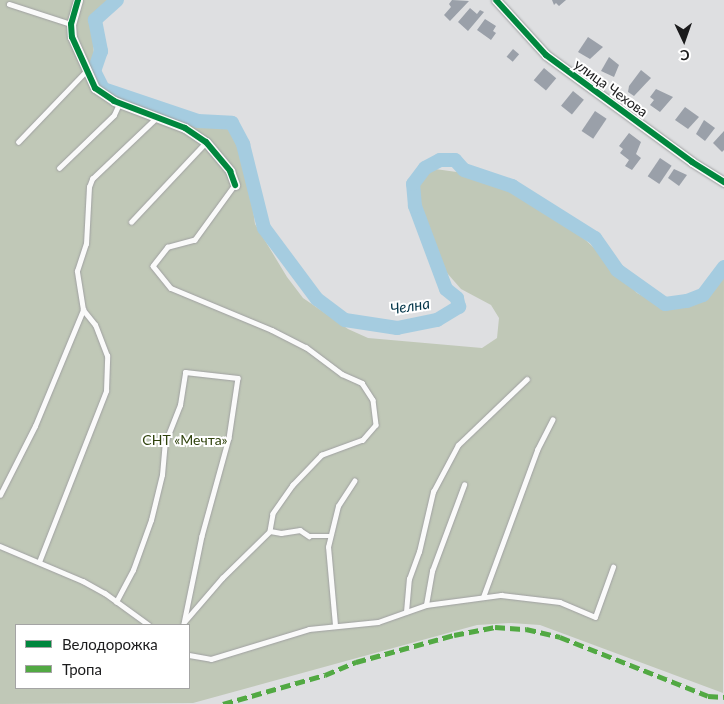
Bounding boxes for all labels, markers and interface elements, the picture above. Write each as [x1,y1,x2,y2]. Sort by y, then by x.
north arrow [659,15,709,65]
text: С [680,47,690,64]
street label: улица Чехова [571,56,651,120]
water label: Челна [389,294,431,318]
park label: СНТ «Мечта» [142,432,228,448]
legend [15,624,190,689]
text: Велодорожка [62,635,158,653]
text: Тропа [62,660,102,678]

